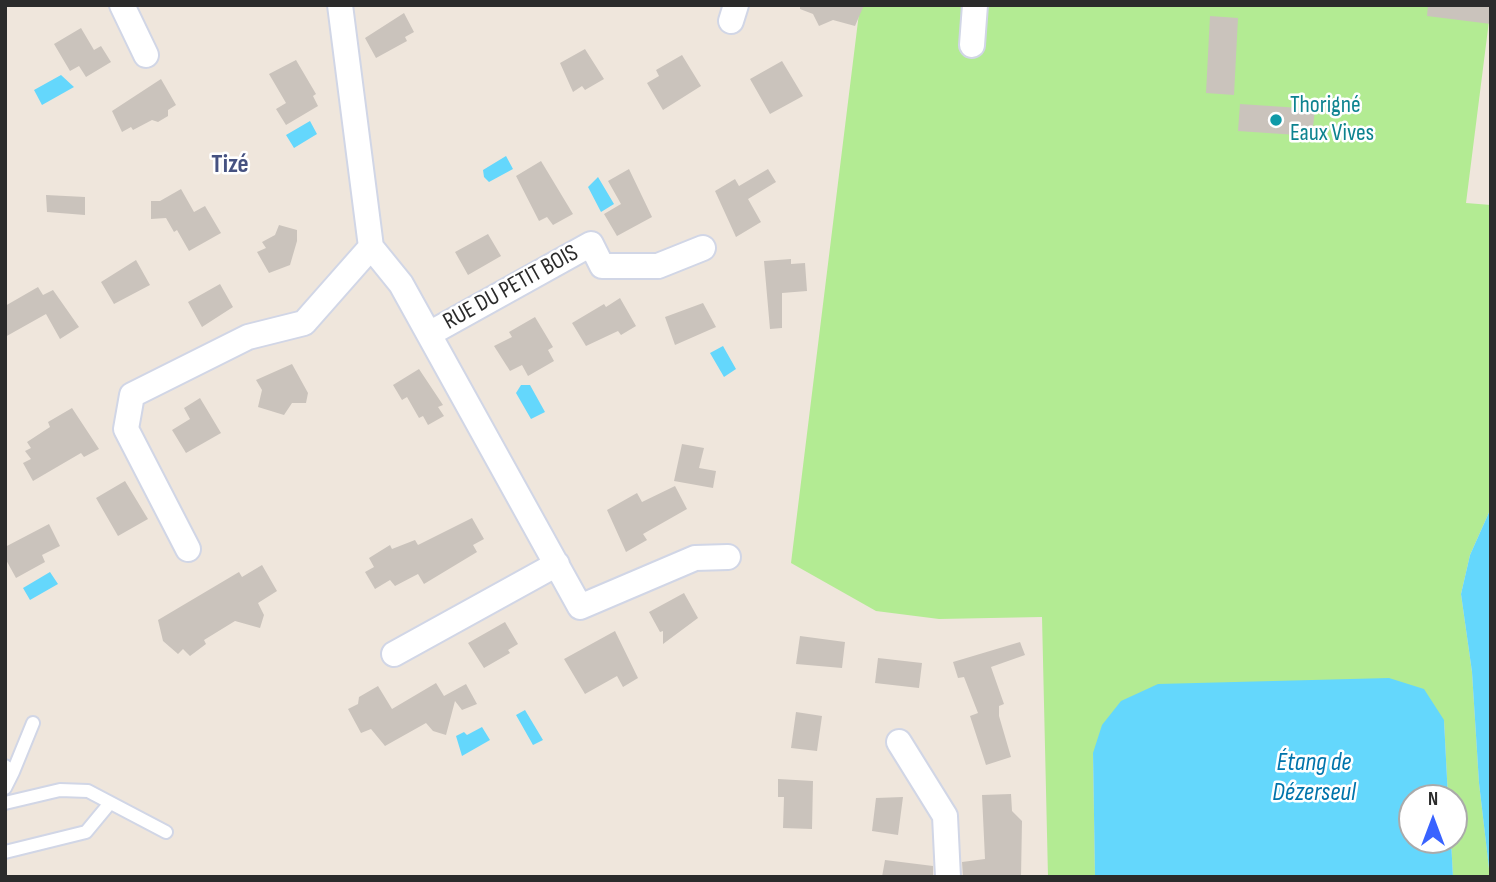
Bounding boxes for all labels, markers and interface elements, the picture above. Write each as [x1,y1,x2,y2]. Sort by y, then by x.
place label: Thorigné Eaux Vives [1290,92,1374,148]
marker: Thorigné Eaux Vives [1268,112,1284,128]
district label: Tizé [211,149,249,181]
street label: RUE DU PETIT BOIS [438,239,584,337]
water label: Étang de Dézerseul [1272,747,1356,808]
north arrow [1398,784,1468,854]
text: N [1428,788,1438,811]

